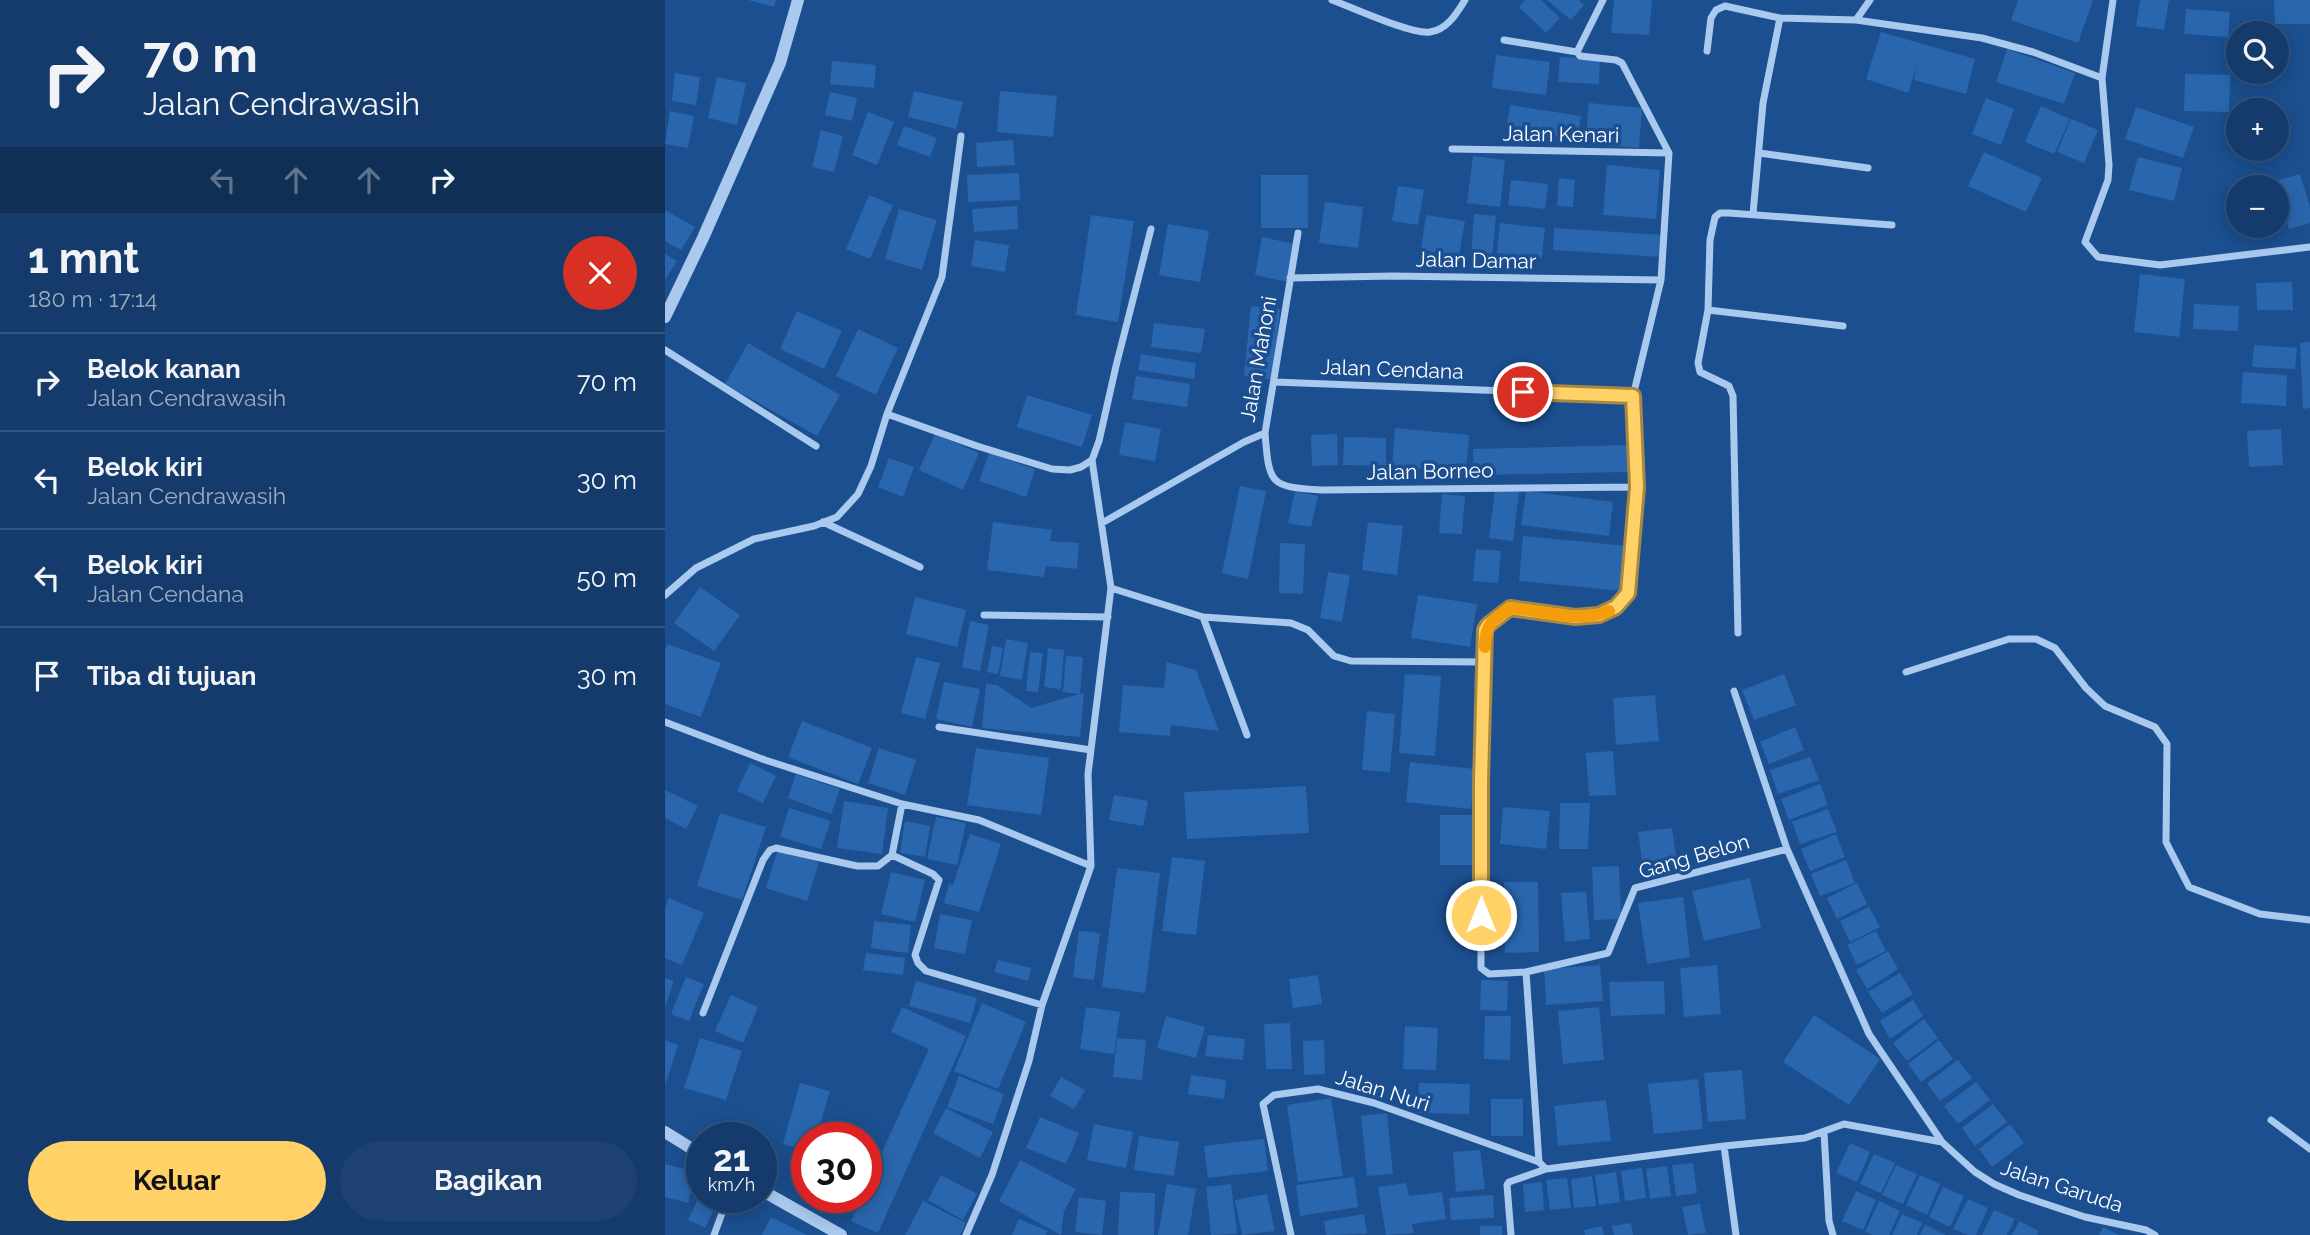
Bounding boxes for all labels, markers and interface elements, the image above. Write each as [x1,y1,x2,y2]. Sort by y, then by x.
map controls [2226,21,2289,238]
button: search [2226,21,2289,84]
text: 70 m [143,26,258,83]
icon: right [28,28,119,119]
text: Jalan Cendrawasih [143,85,420,122]
button: + [2226,98,2289,161]
street label: Jalan Kenari [1502,120,1620,148]
icon: left [204,161,242,199]
icon: ahead [277,161,315,199]
icon: ahead [350,161,388,199]
icon: right [423,161,461,199]
button: − [2226,175,2289,238]
text: 1 mnt [28,234,139,283]
button: close [563,236,637,310]
street label: Jalan Damar [1415,246,1537,274]
text: 180 m · 17:14 [28,285,157,312]
street label: Jalan Mahoni [1235,294,1281,424]
text: Belok kanan [87,354,241,384]
street label: Jalan Cendana [1320,354,1464,384]
pin [1493,362,1553,422]
icon: right [28,363,66,401]
text: 70 m [577,367,637,397]
icon: arrive [1504,373,1542,411]
text: Jalan Cendrawasih [87,384,286,411]
text: Belok kiri [87,452,203,482]
street label: Jalan Borneo [1366,457,1494,485]
icon: left [28,461,66,499]
text: 30 m [577,465,637,495]
text: Jalan Cendrawasih [87,482,286,509]
text: Belok kiri [87,550,203,580]
icon: left [28,559,66,597]
text: 50 m [576,563,637,593]
text: Jalan Cendana [87,580,244,607]
icon: arrive [28,657,66,695]
text: Tiba di tujuan [87,661,257,691]
text: 30 m [577,661,637,691]
street label: Gang Belon [1636,828,1752,884]
position arrow [1444,878,1518,952]
street label: Jalan Nuri [1333,1064,1433,1116]
speed limit sign: 30 [791,1122,882,1213]
text: 21 [713,1138,750,1179]
button: Keluar [28,1141,326,1221]
button: Bagikan [340,1141,637,1221]
street label: Jalan Garuda [1998,1154,2126,1218]
text: km/h [708,1174,755,1195]

